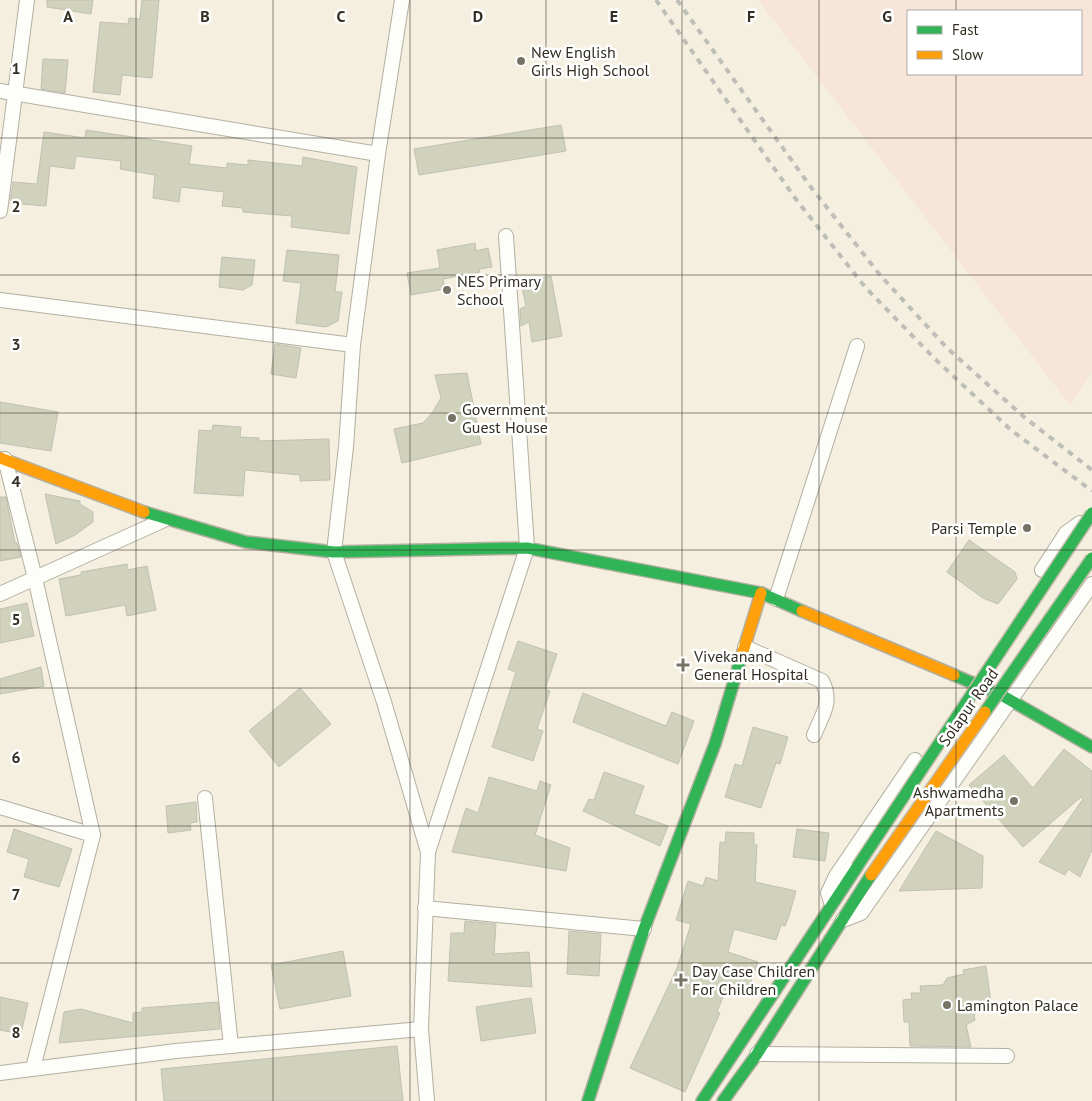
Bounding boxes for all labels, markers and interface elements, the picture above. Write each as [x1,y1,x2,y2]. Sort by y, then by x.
text: A [63,6,73,26]
text: B [200,6,210,26]
text: C [337,6,346,26]
text: D [473,6,483,26]
text: E [610,6,618,26]
text: F [747,6,755,26]
text: G [882,6,892,26]
legend [907,10,1082,75]
text: Fast [952,20,979,39]
place label: New English Girls High School [531,42,649,80]
text: Slow [952,45,983,64]
marker: New English Girls High School [515,55,527,67]
text: 1 [11,58,21,78]
text: 2 [11,196,21,216]
place label: NES Primary School [457,271,542,309]
marker: NES Primary School [441,284,453,296]
text: 3 [11,334,21,354]
place label: Government Guest House [462,399,548,437]
marker: Government Guest House [446,412,458,424]
text: 4 [11,471,21,491]
place label: Parsi Temple [931,518,1017,538]
marker: Parsi Temple [1021,522,1033,534]
text: 5 [11,609,21,629]
place label: Vivekanand General Hospital [693,646,808,684]
marker: Vivekanand General Hospital [676,658,690,672]
street label: Solapur Road [934,664,1002,750]
text: 6 [11,747,21,767]
place label: Ashwamedha Apartments [913,782,1004,820]
marker: Ashwamedha Apartments [1008,795,1020,807]
text: 7 [11,884,21,904]
place label: Day Case Children For Children [692,961,815,999]
marker: Day Case Children For Children [674,973,688,987]
place label: Lamington Palace [957,995,1078,1015]
marker: Lamington Palace [941,999,953,1011]
text: 8 [11,1022,21,1042]

